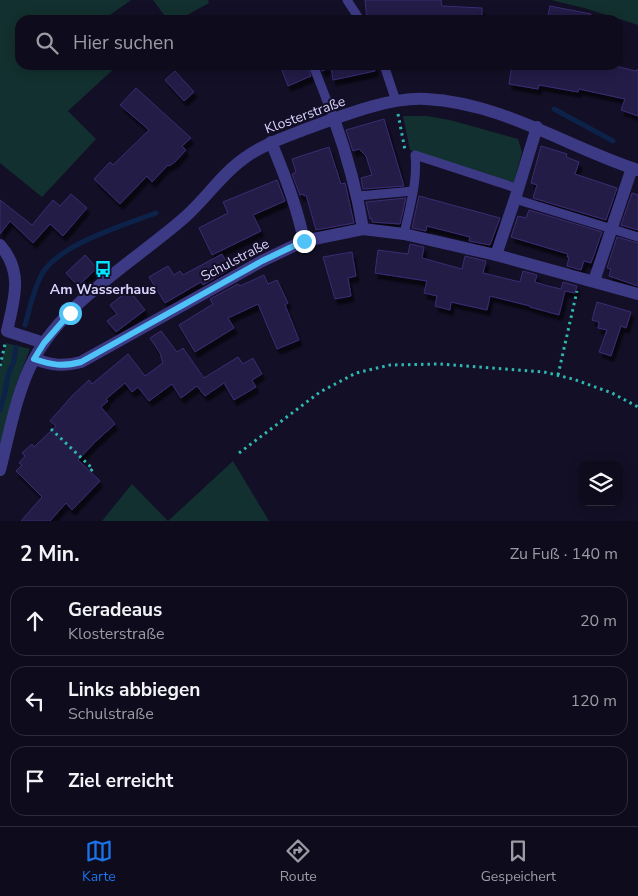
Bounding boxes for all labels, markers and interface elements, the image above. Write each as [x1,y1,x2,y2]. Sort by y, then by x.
search box [15,15,623,70]
icon: search [33,29,61,57]
text: Hier suchen [73,30,174,56]
street label: Klosterstraße [262,92,348,138]
route end [293,230,316,253]
street label: Schulstraße [197,234,273,286]
bus stop icon: Am Wasserhaus [93,259,113,279]
place label: Am Wasserhaus [50,280,156,299]
route start [59,302,82,325]
map controls [578,461,623,506]
button: layers [578,461,623,506]
text: 2 Min. [20,540,79,568]
text: Zu Fuß · 140 m [510,543,618,565]
text: Geradeaus [68,597,162,623]
icon: ahead [21,607,49,635]
text: 20 m [580,610,617,632]
text: Klosterstraße [68,623,165,645]
text: Links abbiegen [68,677,200,703]
icon: left [21,687,49,715]
text: 120 m [570,690,617,712]
text: Schulstraße [68,703,154,725]
icon: arrive [21,767,49,795]
text: Ziel erreicht [68,768,173,794]
tab: Karte [82,837,116,886]
tab: Route [280,837,317,886]
tab: Gespeichert [481,837,556,886]

